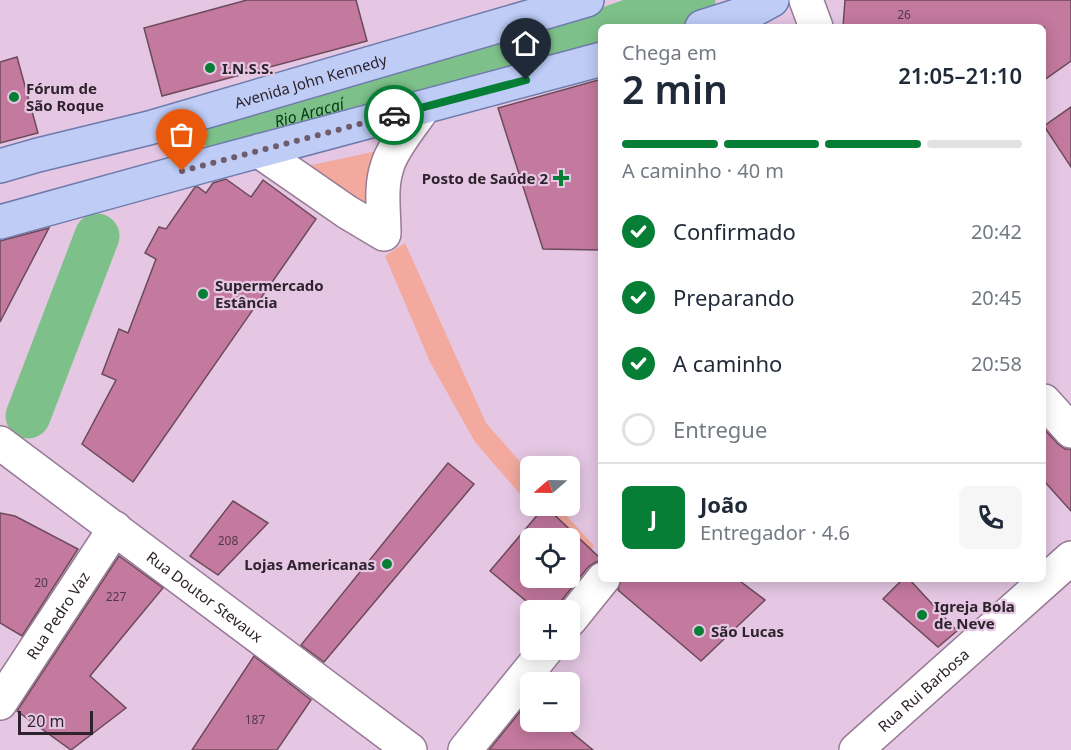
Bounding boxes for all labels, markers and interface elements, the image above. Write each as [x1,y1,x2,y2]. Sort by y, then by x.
house number: 26 [897,6,911,23]
pin [500,18,551,80]
icon: home [509,27,542,60]
text: Chega em [622,39,717,66]
street label: Avenida John Kennedy [232,49,389,113]
place label: I.N.S.S. [222,58,273,78]
text: 21:05–21:10 [898,60,1022,90]
marker: I.N.S.S. [203,61,217,75]
text: 2 min [622,62,728,115]
place label: Fórum de São Roque [26,78,104,115]
courier [364,85,424,145]
marker: Fórum de São Roque [7,90,21,104]
water label: Rio Aracaí [272,92,348,132]
icon: car [378,99,411,132]
pin [156,109,207,171]
icon: bag [165,118,198,151]
text: A caminho · 40 m [622,157,784,184]
place label: Posto de Saúde 2 [422,168,548,188]
marker: Posto de Saúde 2 [552,169,570,187]
icon: check [622,215,655,248]
text: Confirmado [673,216,796,246]
text: 20:42 [971,218,1022,245]
place label: Supermercado Estância [215,275,324,312]
icon: check [622,281,655,314]
text: Preparando [673,282,795,312]
text: 20:45 [971,284,1022,311]
marker: Supermercado Estância [196,287,210,301]
icon: check [622,347,655,380]
text: A caminho [673,348,782,378]
text: 20:58 [971,350,1022,377]
text: Entregue [673,414,767,444]
north arrow [520,456,580,516]
map controls [520,456,580,732]
button: phone [959,486,1022,549]
text: João [700,489,748,519]
text: J [650,502,657,532]
text: Entregador · 4.6 [700,519,850,546]
button: locate [520,528,580,588]
house number: 208 [218,532,238,549]
street label: Rua Doutor Stevaux [143,546,267,646]
place label: Lojas Americanas [244,554,375,574]
marker: Lojas Americanas [380,557,394,571]
street label: Rua Pedro Vaz [22,568,94,663]
house number: 20 [34,574,48,591]
house number: 227 [106,588,126,605]
place label: Igreja Bola de Neve [934,596,1015,633]
button: + [520,600,580,660]
marker: Igreja Bola de Neve [915,608,929,622]
place label: São Lucas [711,621,784,641]
marker: São Lucas [692,624,706,638]
street label: Rua Rui Barbosa [873,644,973,736]
button: − [520,672,580,732]
scale bar [18,708,93,736]
text: 20 m [27,710,64,732]
house number: 187 [245,711,265,728]

